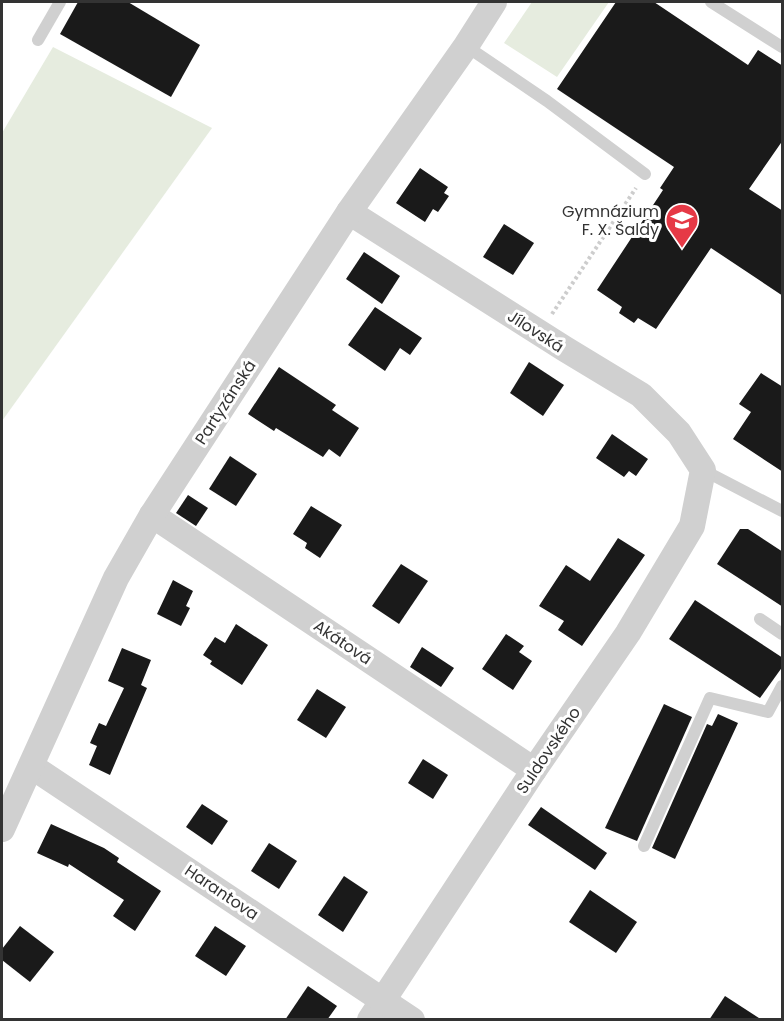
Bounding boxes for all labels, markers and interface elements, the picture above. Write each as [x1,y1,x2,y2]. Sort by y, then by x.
place label: Gymnázium F. X. Šaldy [562,200,659,241]
school or university icon: Gymnázium F. X. Šaldy [664,202,700,249]
street label: Jílovská [503,305,568,358]
street label: Partyzánská [189,355,261,449]
street label: Akátová [309,615,376,670]
street label: Suldovského [511,702,586,798]
street label: Harantova [180,859,263,926]

